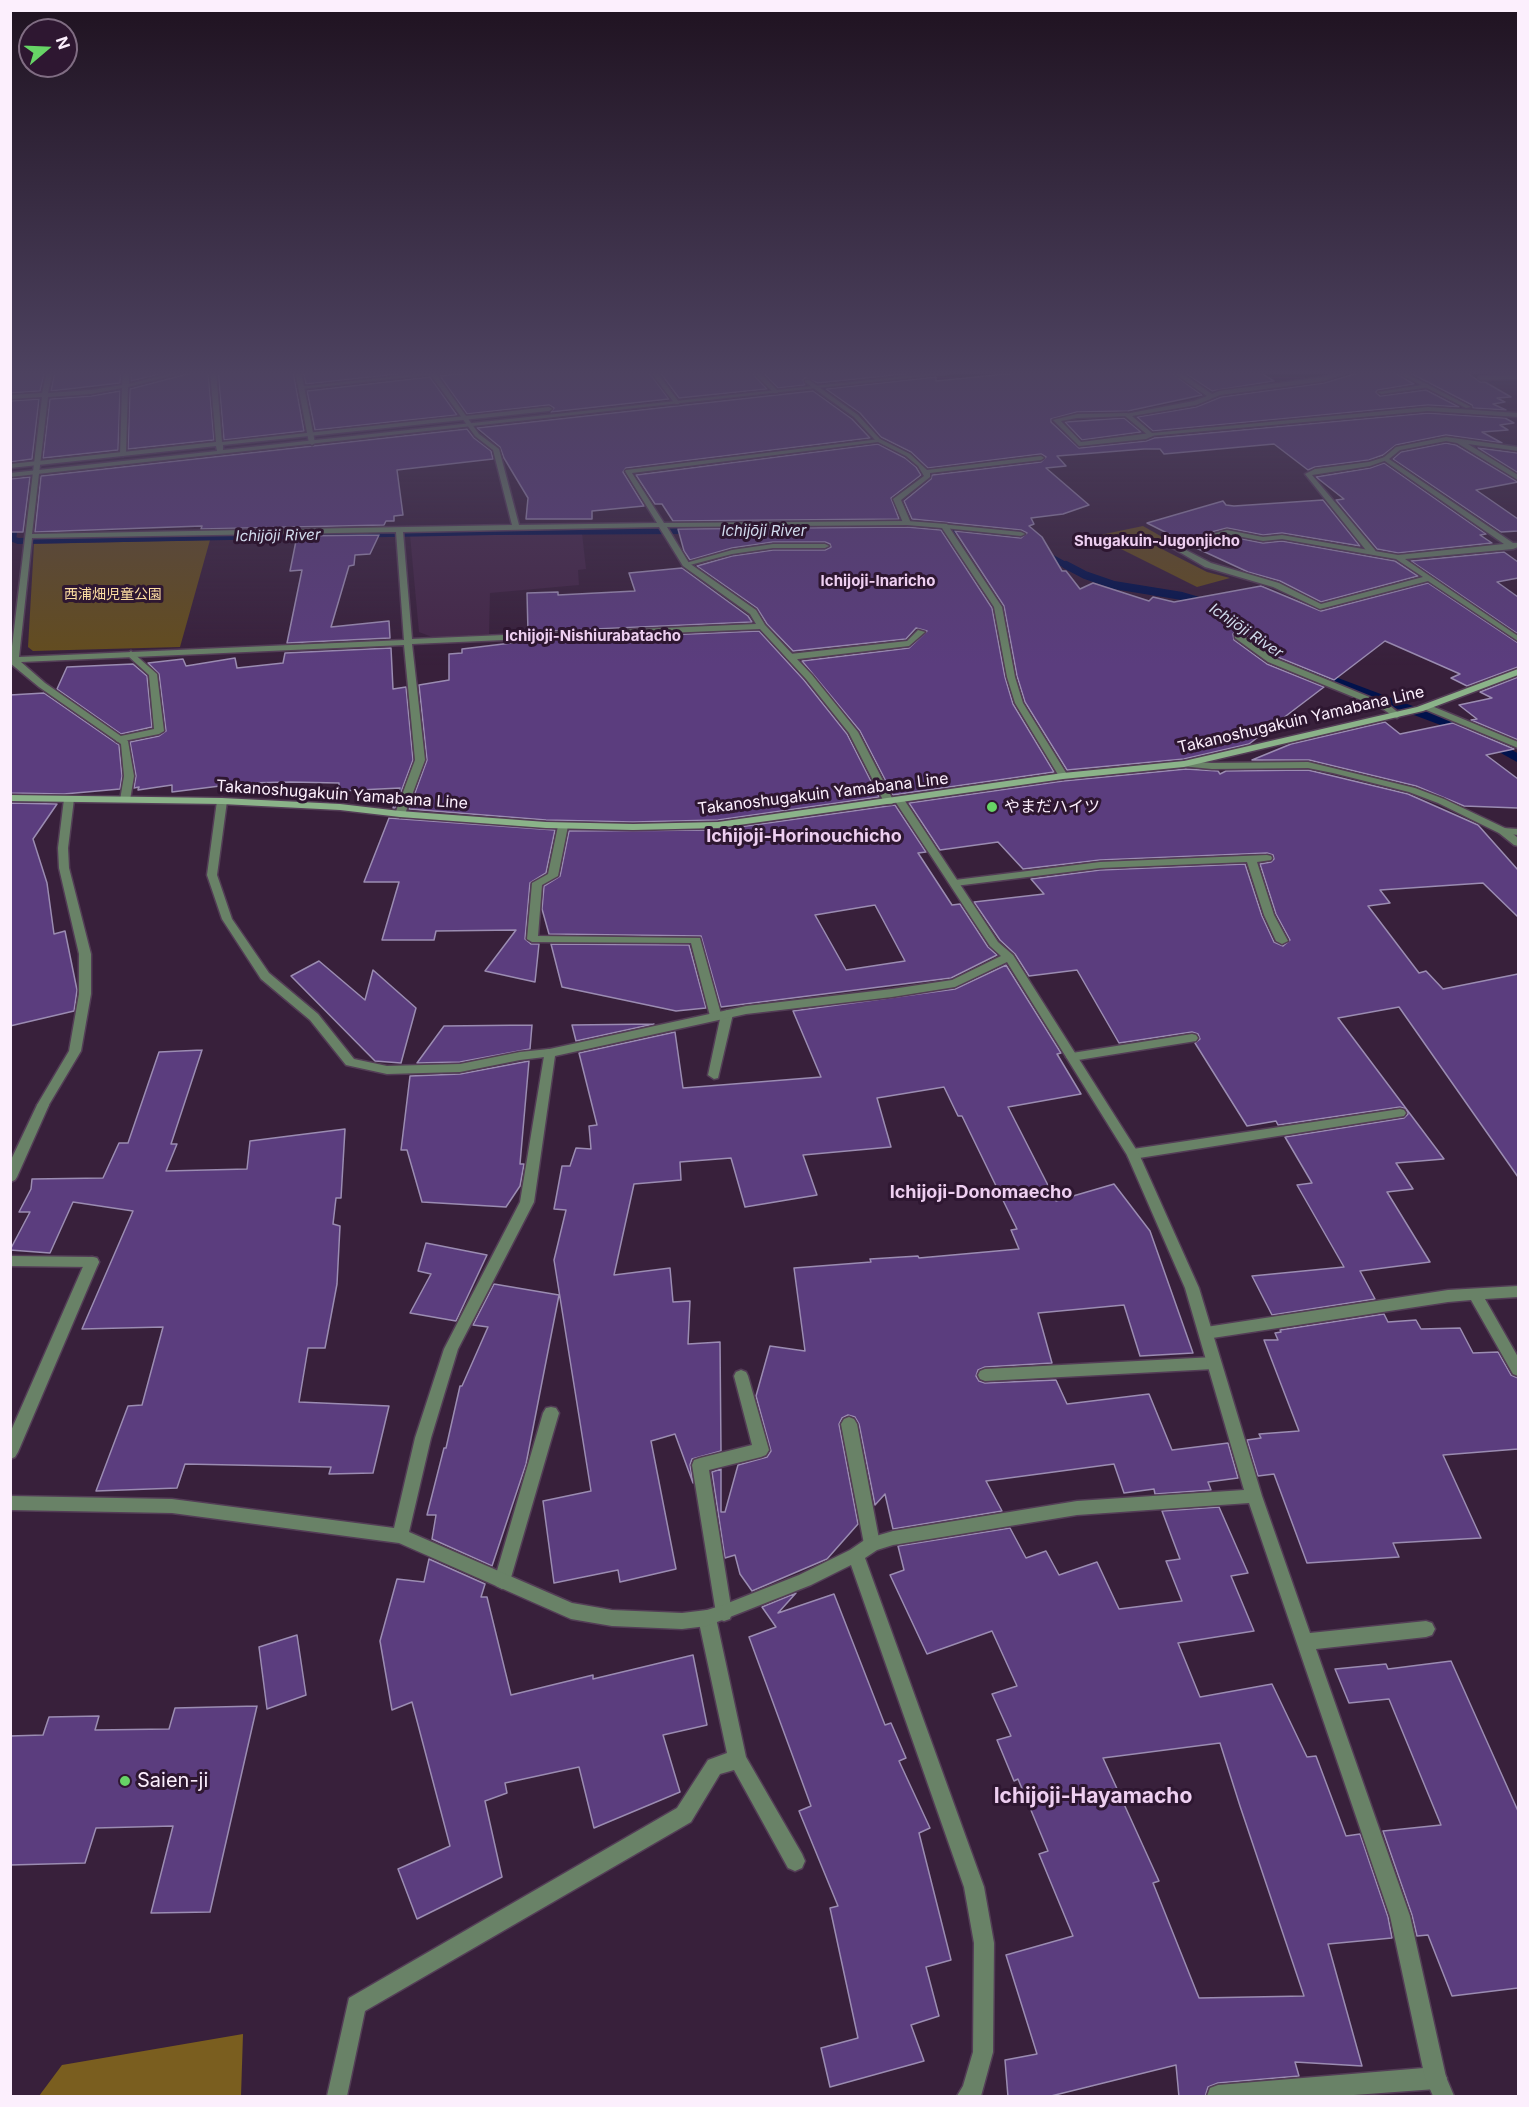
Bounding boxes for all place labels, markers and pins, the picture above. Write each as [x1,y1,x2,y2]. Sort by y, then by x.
place label: やまだハイツ [1004,797,1100,817]
marker: やまだハイツ [985,800,999,814]
place label: Saien-ji [137,1769,208,1793]
marker: Saien-ji [118,1774,132,1788]

